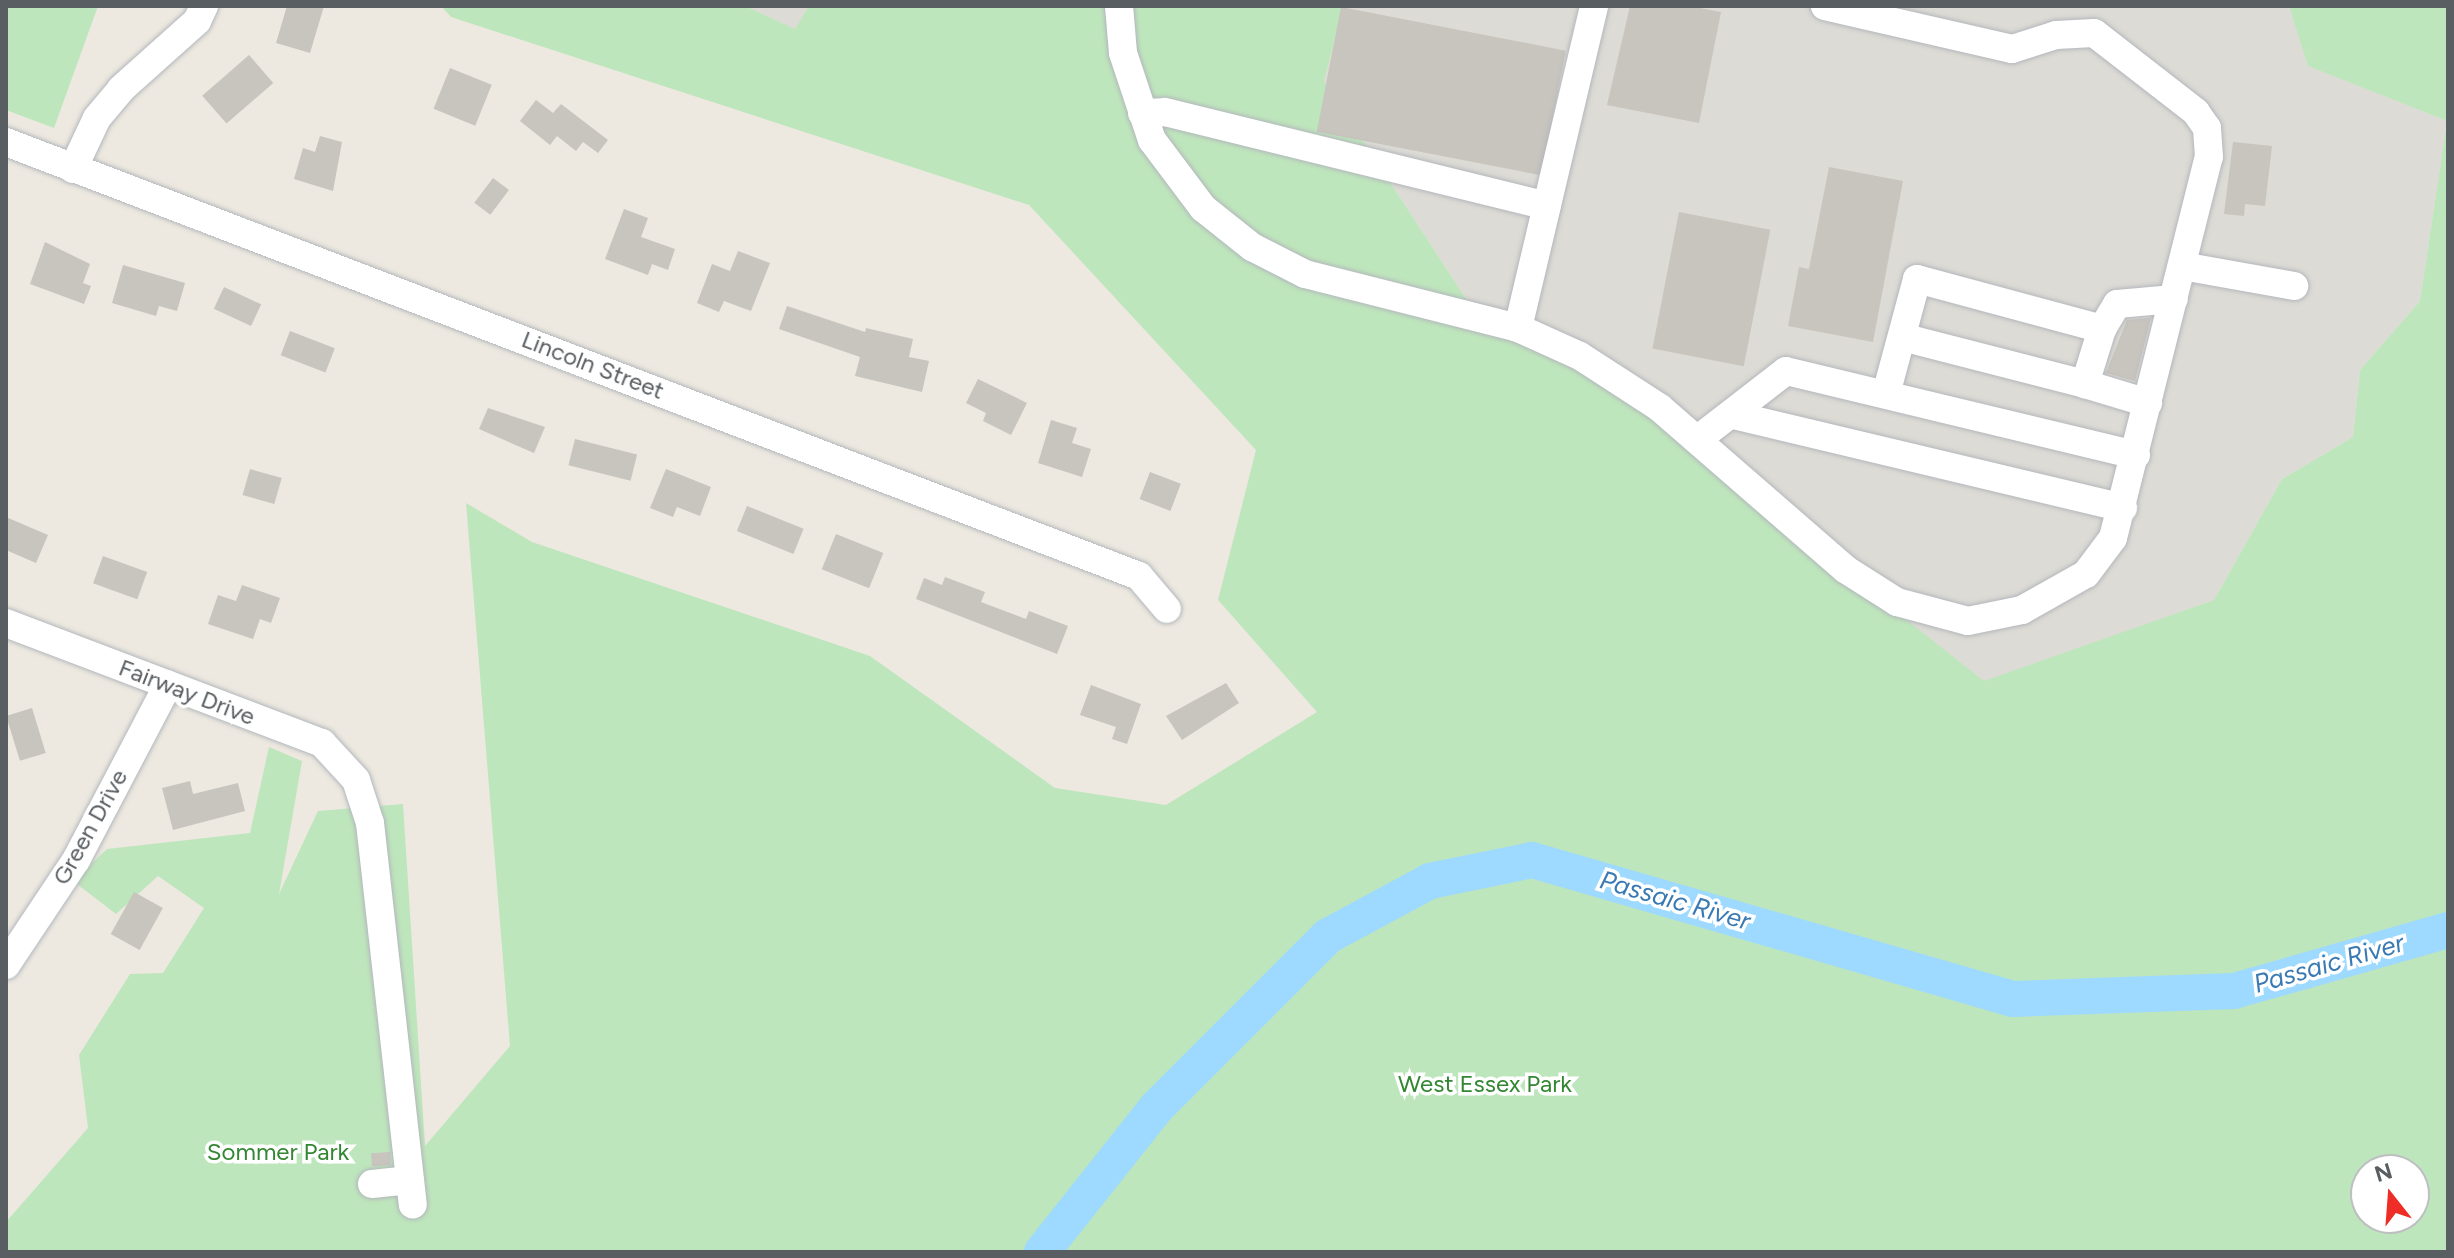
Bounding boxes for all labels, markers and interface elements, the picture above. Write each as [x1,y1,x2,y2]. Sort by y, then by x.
street label: Lincoln Street [518,325,668,405]
street label: Fairway Drive [115,653,259,731]
street label: Green Drive [47,764,133,890]
water label: Passaic River [1596,865,1754,937]
water label: Passaic River [2250,928,2408,1000]
park label: West Essex Park [1398,1070,1572,1098]
park label: Sommer Park [207,1138,349,1166]
north arrow [2350,1154,2430,1234]
text: N [2371,1157,2395,1188]

